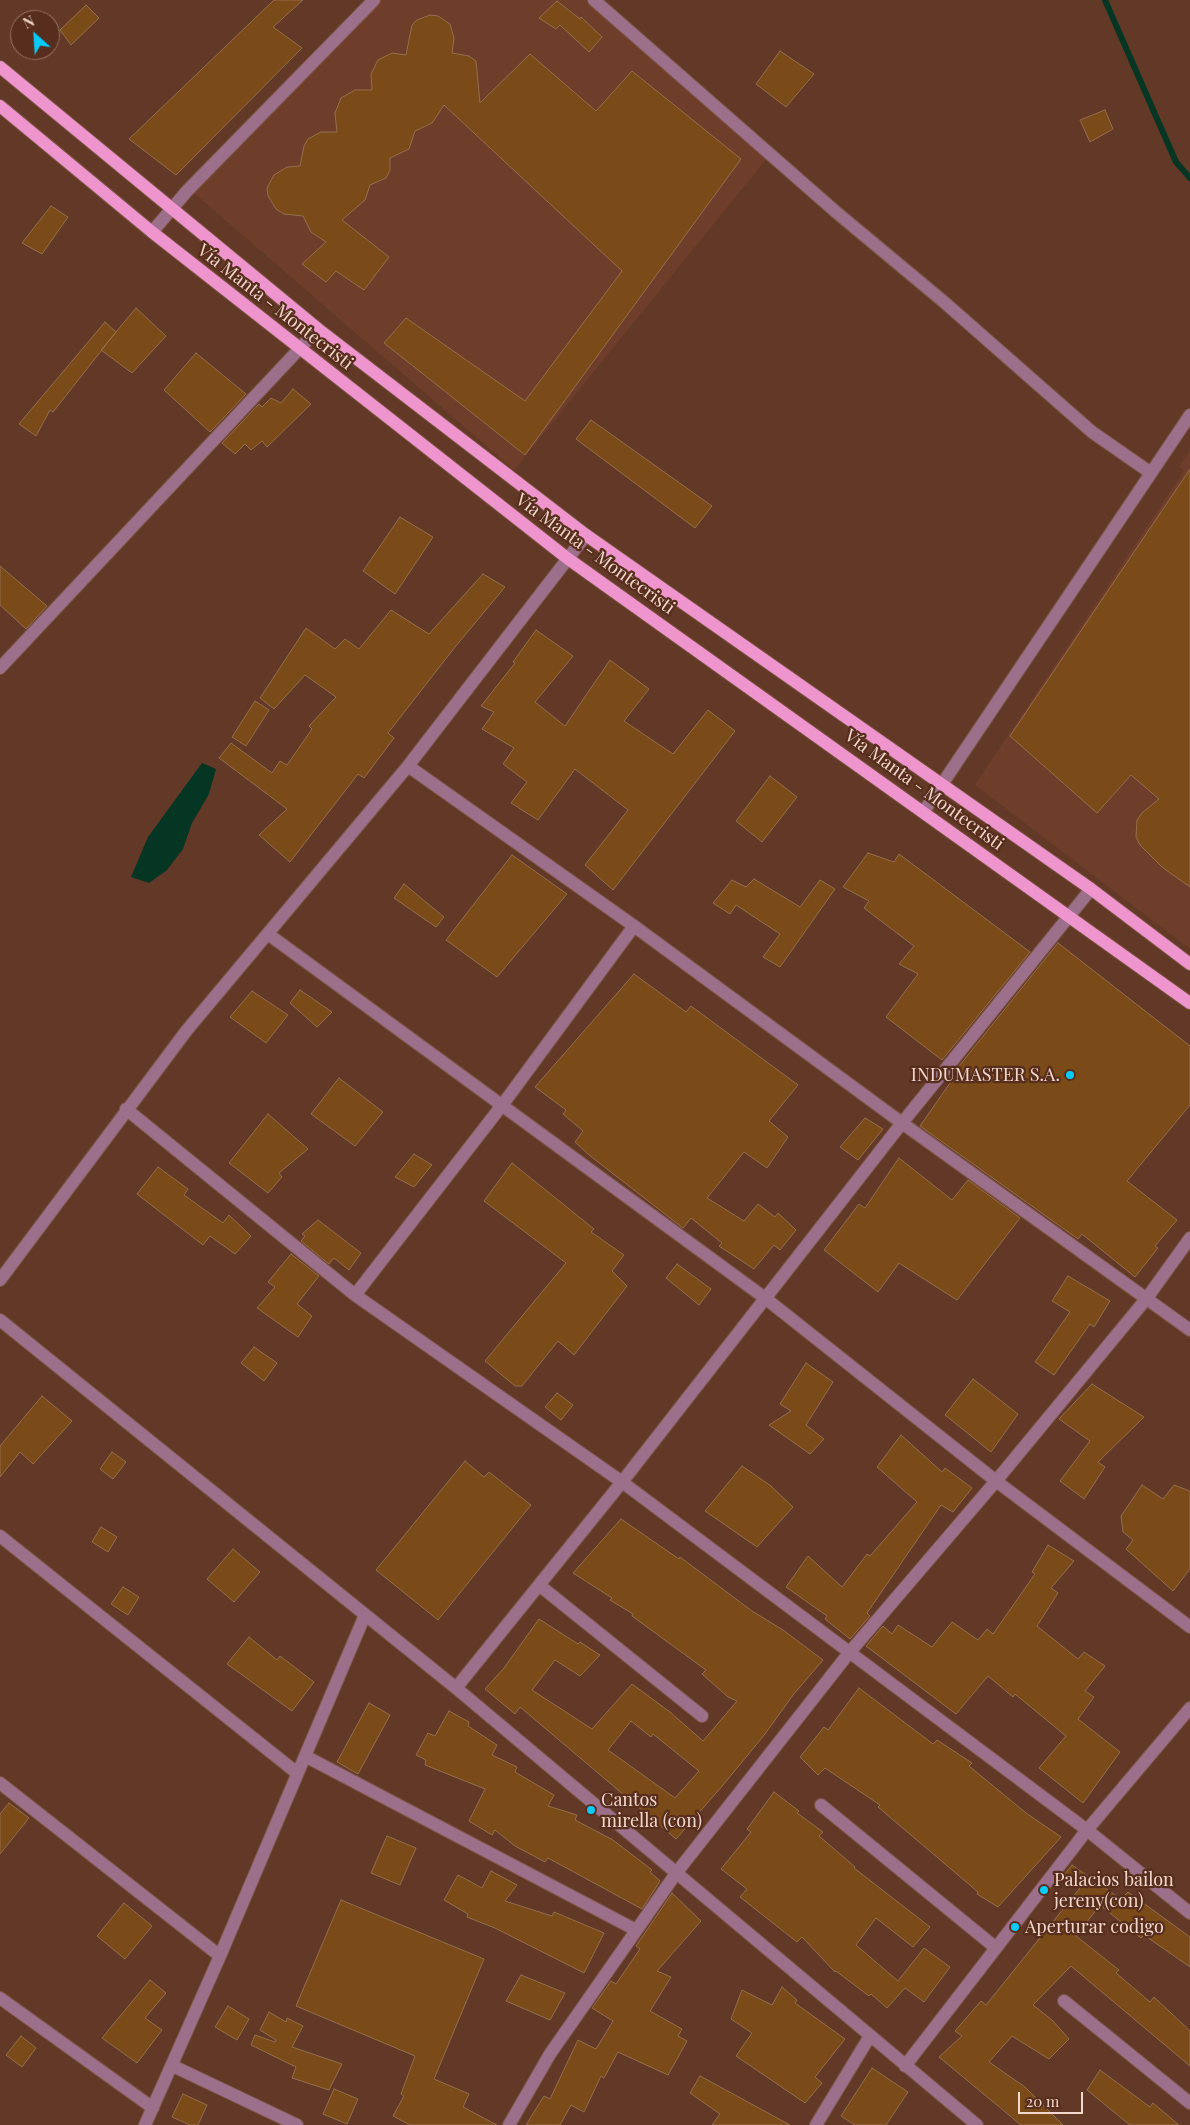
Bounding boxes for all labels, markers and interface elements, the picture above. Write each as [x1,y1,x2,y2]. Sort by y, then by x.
north arrow [10,10,60,60]
text: N [20,11,37,33]
street label: Vía Manta - Montecristi [193,239,357,375]
street label: Vía Manta - Montecristi [511,489,679,619]
street label: Vía Manta - Montecristi [840,725,1008,855]
place label: INDUMASTER S.A. [911,1064,1060,1086]
marker: INDUMASTER S.A. [1064,1069,1076,1081]
place label: Cantos mirella (con) [601,1789,702,1832]
marker: Cantos mirella (con) [585,1804,597,1816]
place label: Palacios bailon jereny(con) [1054,1869,1174,1912]
marker: Palacios bailon jereny(con) [1038,1884,1050,1896]
place label: Aperturar codigo [1025,1916,1164,1938]
marker: Aperturar codigo [1009,1921,1021,1933]
scale bar [1020,2082,1085,2114]
text: 20 m [1026,2091,1059,2111]

